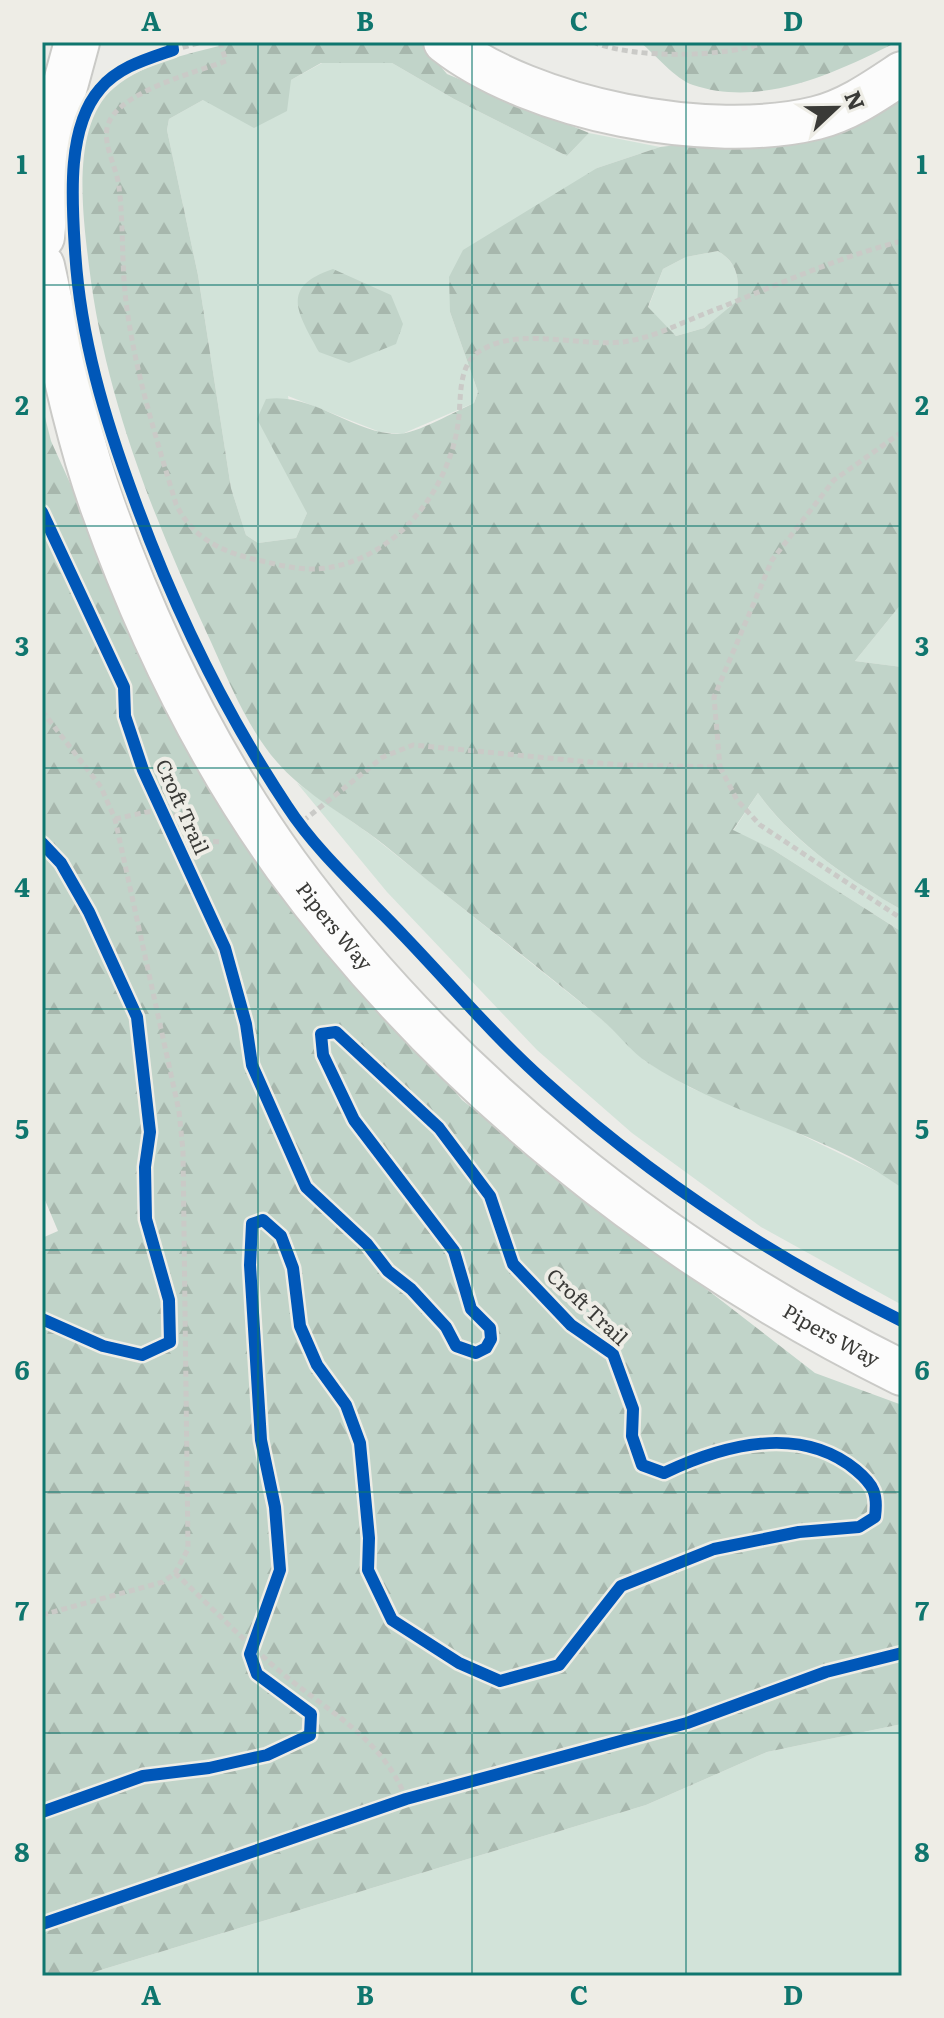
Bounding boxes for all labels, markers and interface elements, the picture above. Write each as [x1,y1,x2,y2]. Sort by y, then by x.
text: A [141,0,161,39]
text: B [356,0,374,39]
text: C [570,0,588,39]
text: D [783,0,803,39]
north arrow [796,68,876,148]
text: N [837,85,875,115]
text: 1 [17,143,28,182]
text: 1 [917,143,928,182]
text: 2 [15,384,29,423]
text: 2 [915,384,929,423]
text: 3 [15,625,29,664]
text: 3 [915,625,929,664]
street label: Croft Trail [149,754,218,859]
text: 4 [14,866,30,905]
text: 4 [914,866,930,905]
street label: Pipers Way [290,874,381,976]
text: 5 [15,1108,29,1147]
text: 5 [915,1108,929,1147]
street label: Croft Trail [541,1260,636,1351]
street label: Pipers Way [778,1295,886,1373]
text: 6 [14,1349,30,1388]
text: 6 [914,1349,930,1388]
text: 7 [15,1590,29,1629]
text: 7 [915,1590,929,1629]
text: 8 [14,1831,30,1870]
text: 8 [914,1831,930,1870]
text: A [141,1974,161,2013]
text: B [356,1974,374,2013]
text: C [570,1974,588,2013]
text: D [783,1974,803,2013]

